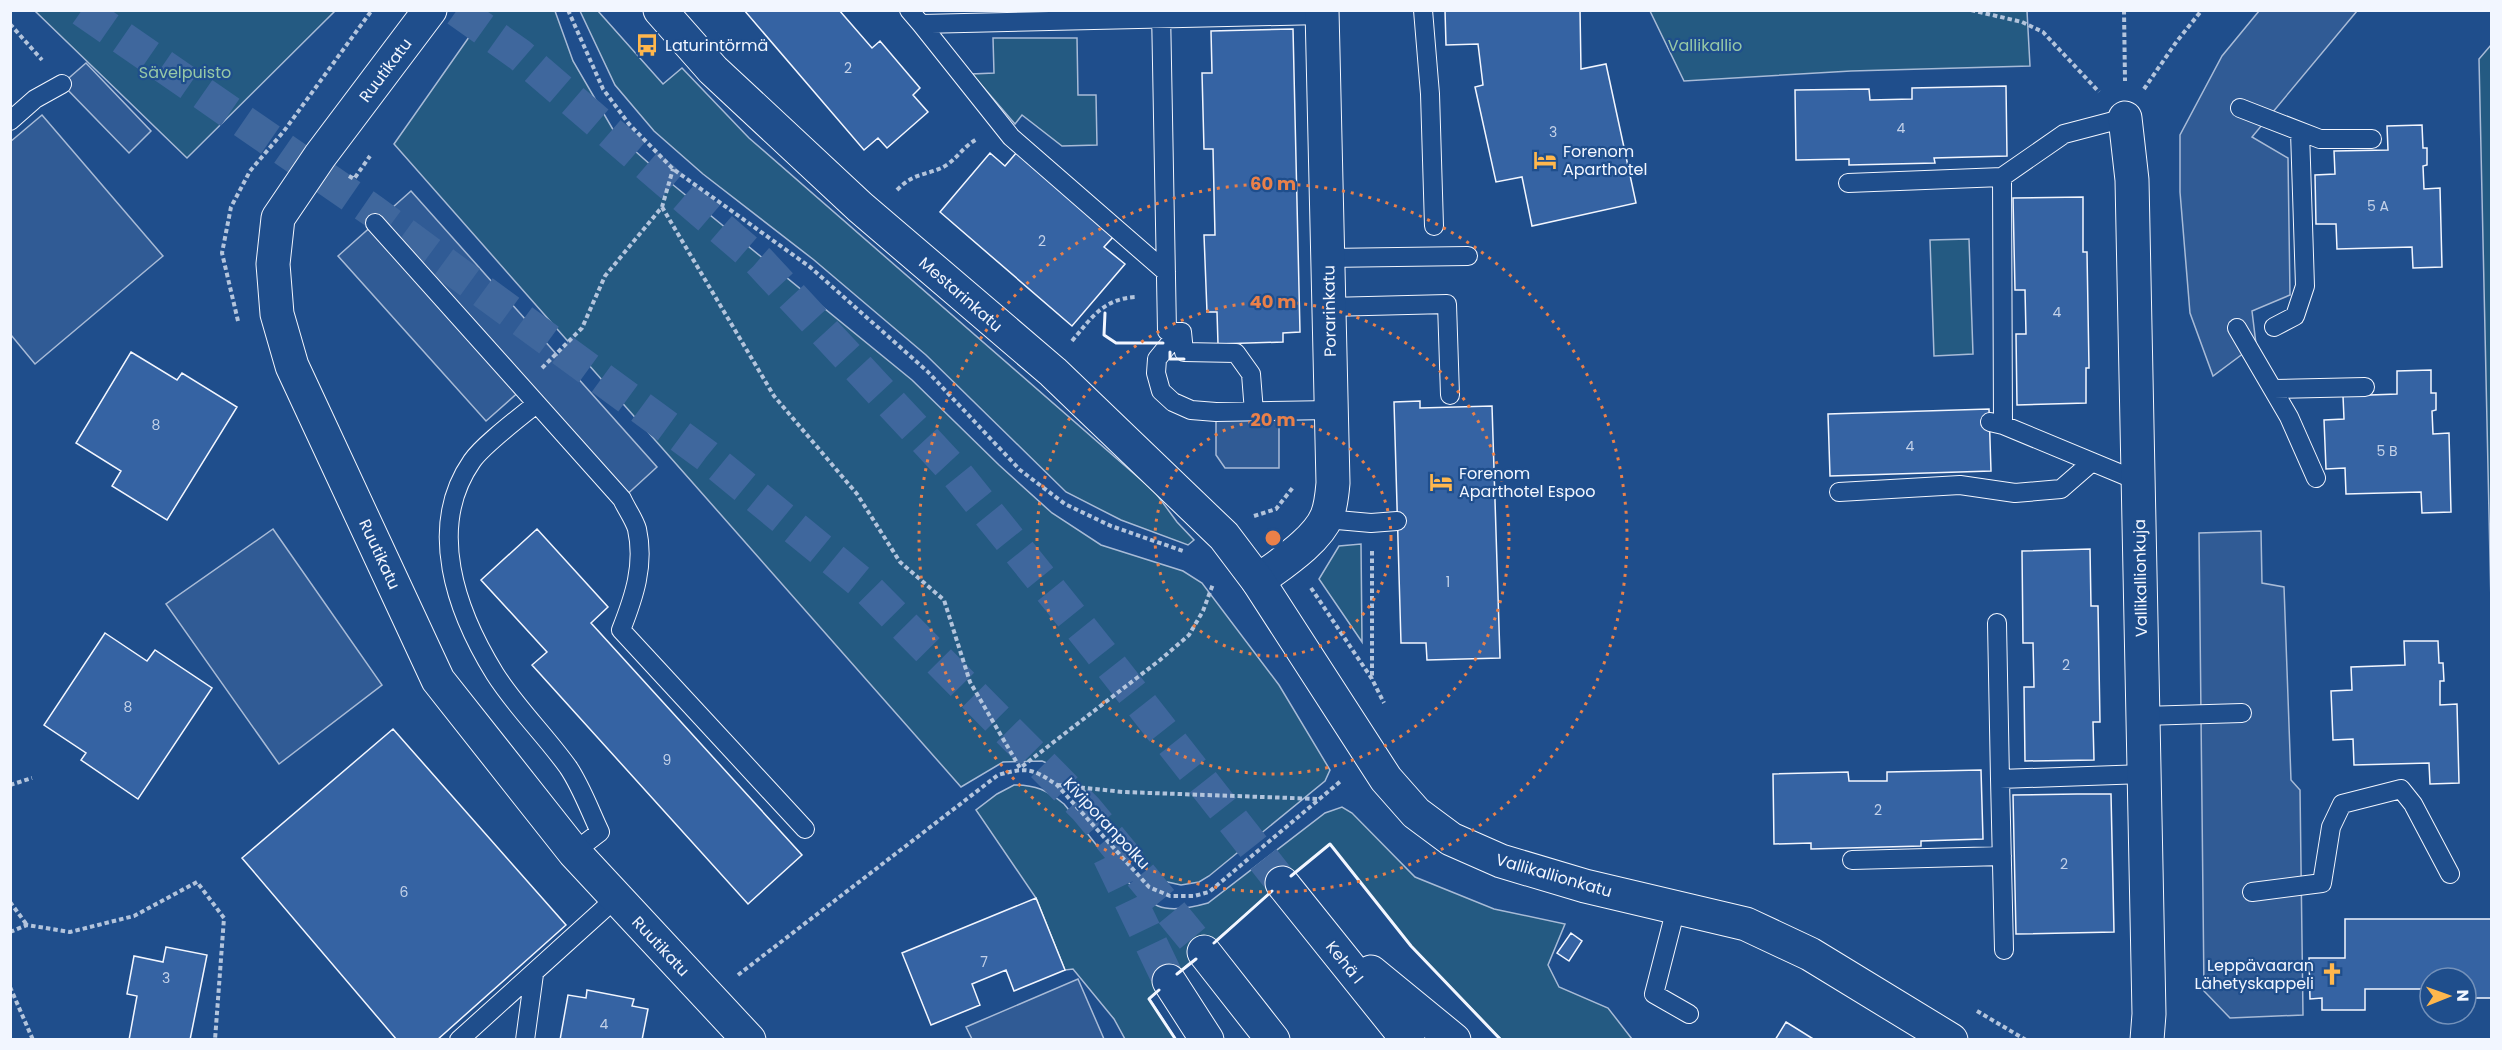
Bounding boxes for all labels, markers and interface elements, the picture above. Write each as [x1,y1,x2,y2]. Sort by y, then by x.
bus stop icon: Laturintörmä [634,32,660,58]
street label: Ruutikatu [354,33,417,107]
place label: Laturintörmä [665,34,768,57]
park label: Vallikallio [1668,34,1742,57]
house number: 2 [844,58,852,78]
park label: Sävelpuisto [139,61,231,84]
house number: 4 [1897,118,1906,138]
house number: 3 [1549,122,1557,142]
place label: Forenom Aparthotel [1563,140,1647,181]
hotel icon: Forenom Aparthotel [1532,147,1558,173]
text: 60 m [1250,171,1296,196]
house number: 5 A [2367,196,2389,216]
house number: 2 [1038,231,1046,251]
street label: Mestarinkatu [914,252,1007,337]
street label: Porarinkatu [1317,265,1342,357]
text: 40 m [1250,289,1296,314]
house number: 4 [2053,302,2062,322]
text: 20 m [1251,407,1295,432]
house number: 8 [152,415,161,435]
house number: 4 [1906,436,1915,456]
house number: 5 B [2376,441,2398,461]
place label: Forenom Aparthotel Espoo [1459,462,1596,503]
hotel icon: Forenom Aparthotel Espoo [1428,469,1454,495]
street label: Ruutikatu [353,515,406,593]
street label: Vallikallionkuja [2128,519,2153,637]
centre of rings [1263,528,1283,548]
house number: 1 [1446,572,1450,592]
house number: 2 [2062,655,2070,675]
house number: 8 [124,697,133,717]
house number: 9 [663,750,671,770]
street label: Kiviporanpolku [1058,772,1155,874]
house number: 2 [1874,800,1882,820]
street label: Vallikallionkatu [1493,848,1615,903]
house number: 2 [2060,854,2068,874]
house number: 6 [400,882,409,902]
street label: Ruutikatu [627,911,695,982]
street label: Kehä I [1320,936,1369,989]
house number: 7 [980,952,988,972]
place label: Leppävaaran Lähetyskappeli [2194,954,2314,995]
church icon: Leppävaaran Lähetyskappeli [2319,961,2345,987]
north arrow [2418,966,2478,1026]
house number: 3 [162,968,170,988]
text: N [2451,990,2474,1002]
house number: 4 [600,1014,609,1034]

